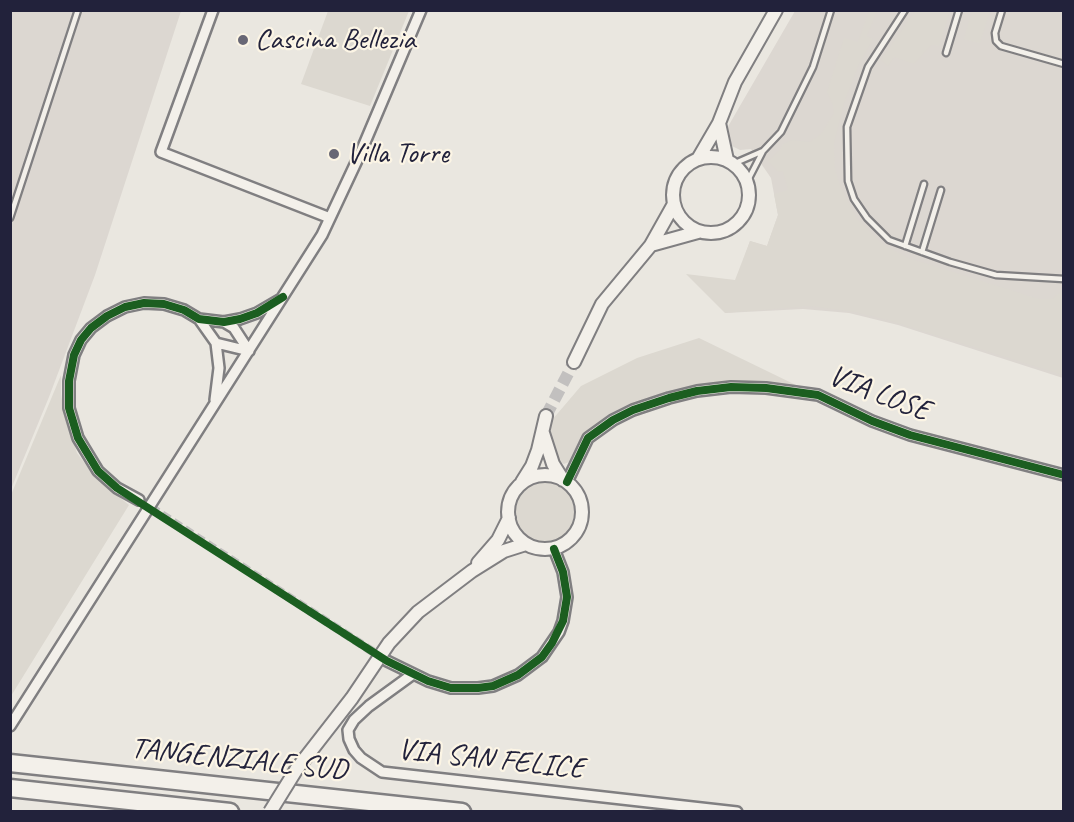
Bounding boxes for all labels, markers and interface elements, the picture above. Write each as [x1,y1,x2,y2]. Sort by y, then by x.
place label: Cascina Bellezia [255,22,415,58]
marker: Cascina Bellezia [236,33,250,47]
place label: Villa Torre [346,136,449,172]
marker: Villa Torre [327,147,341,161]
street label: VIA LOSE [823,358,935,430]
street label: TANGENZIALE SUD [129,731,349,789]
street label: VIA SAN FELICE [396,732,586,788]

